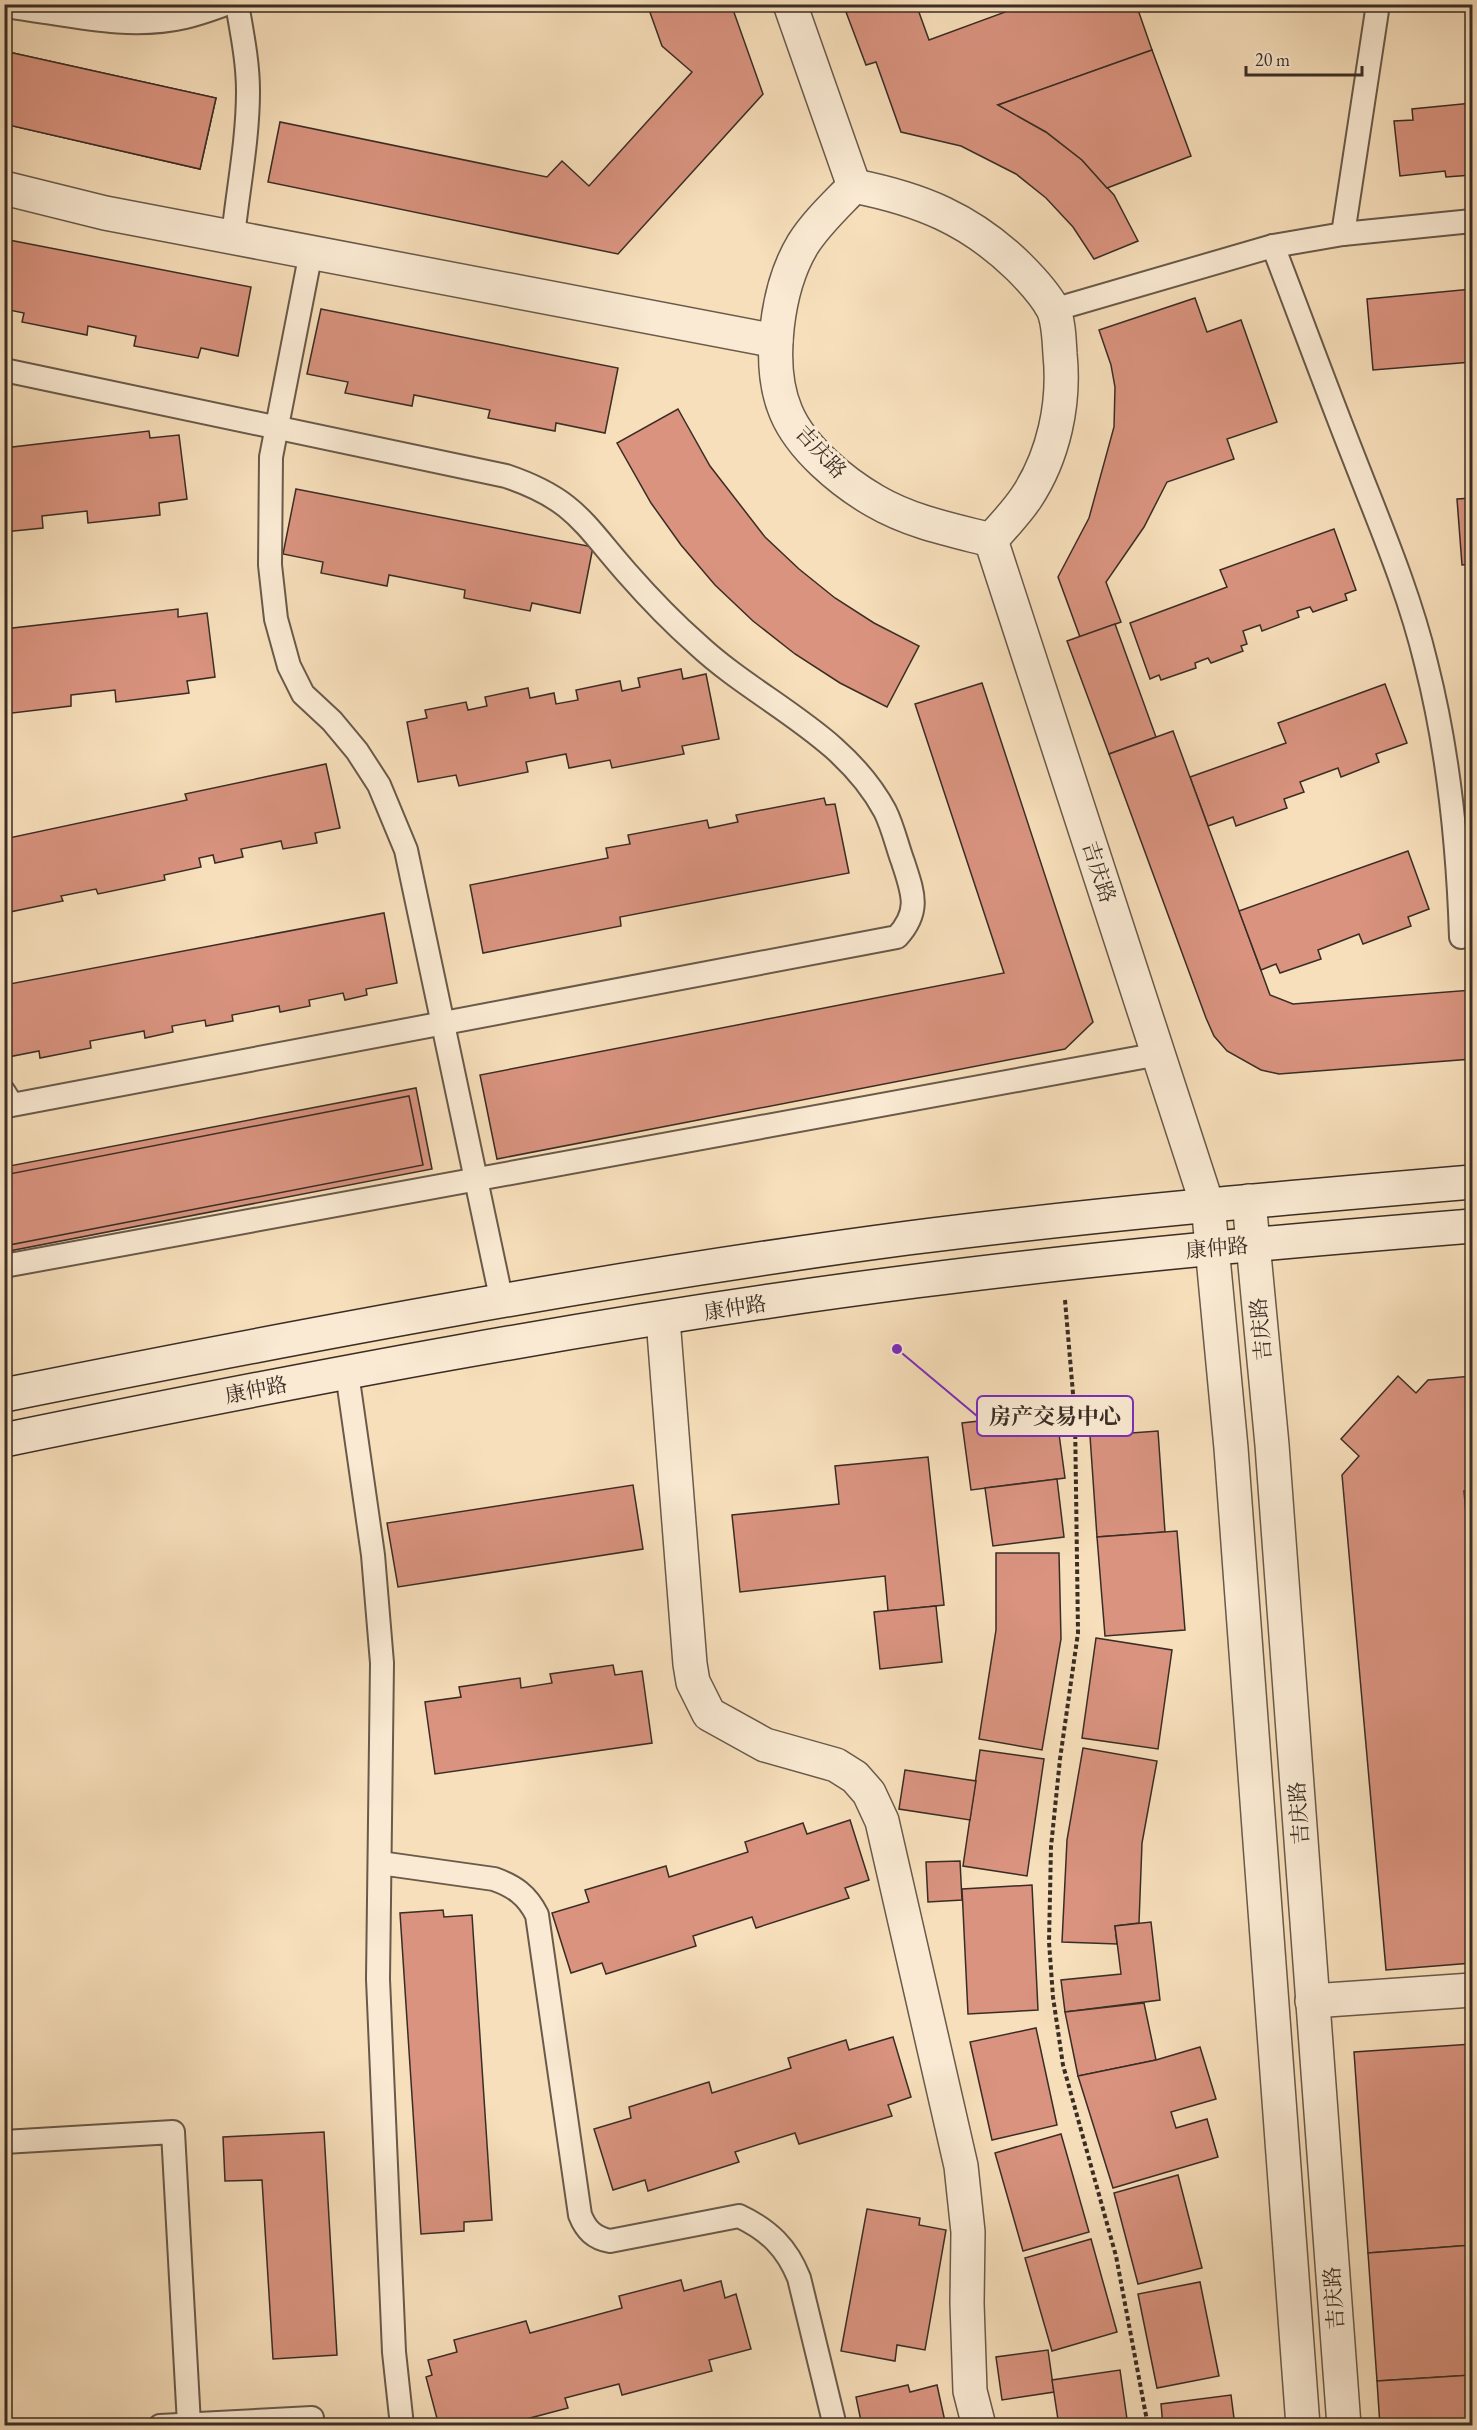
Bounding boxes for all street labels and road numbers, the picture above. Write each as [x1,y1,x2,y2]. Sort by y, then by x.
street label: 吉庆路 [790,419,853,484]
street label: 吉庆路 [1077,838,1122,906]
street label: 康仲路 [1184,1231,1250,1264]
street label: 康仲路 [702,1289,768,1326]
street label: 吉庆路 [1244,1296,1277,1362]
street label: 康仲路 [222,1370,289,1409]
street label: 吉庆路 [1283,1781,1314,1845]
street label: 吉庆路 [1318,2266,1349,2330]

